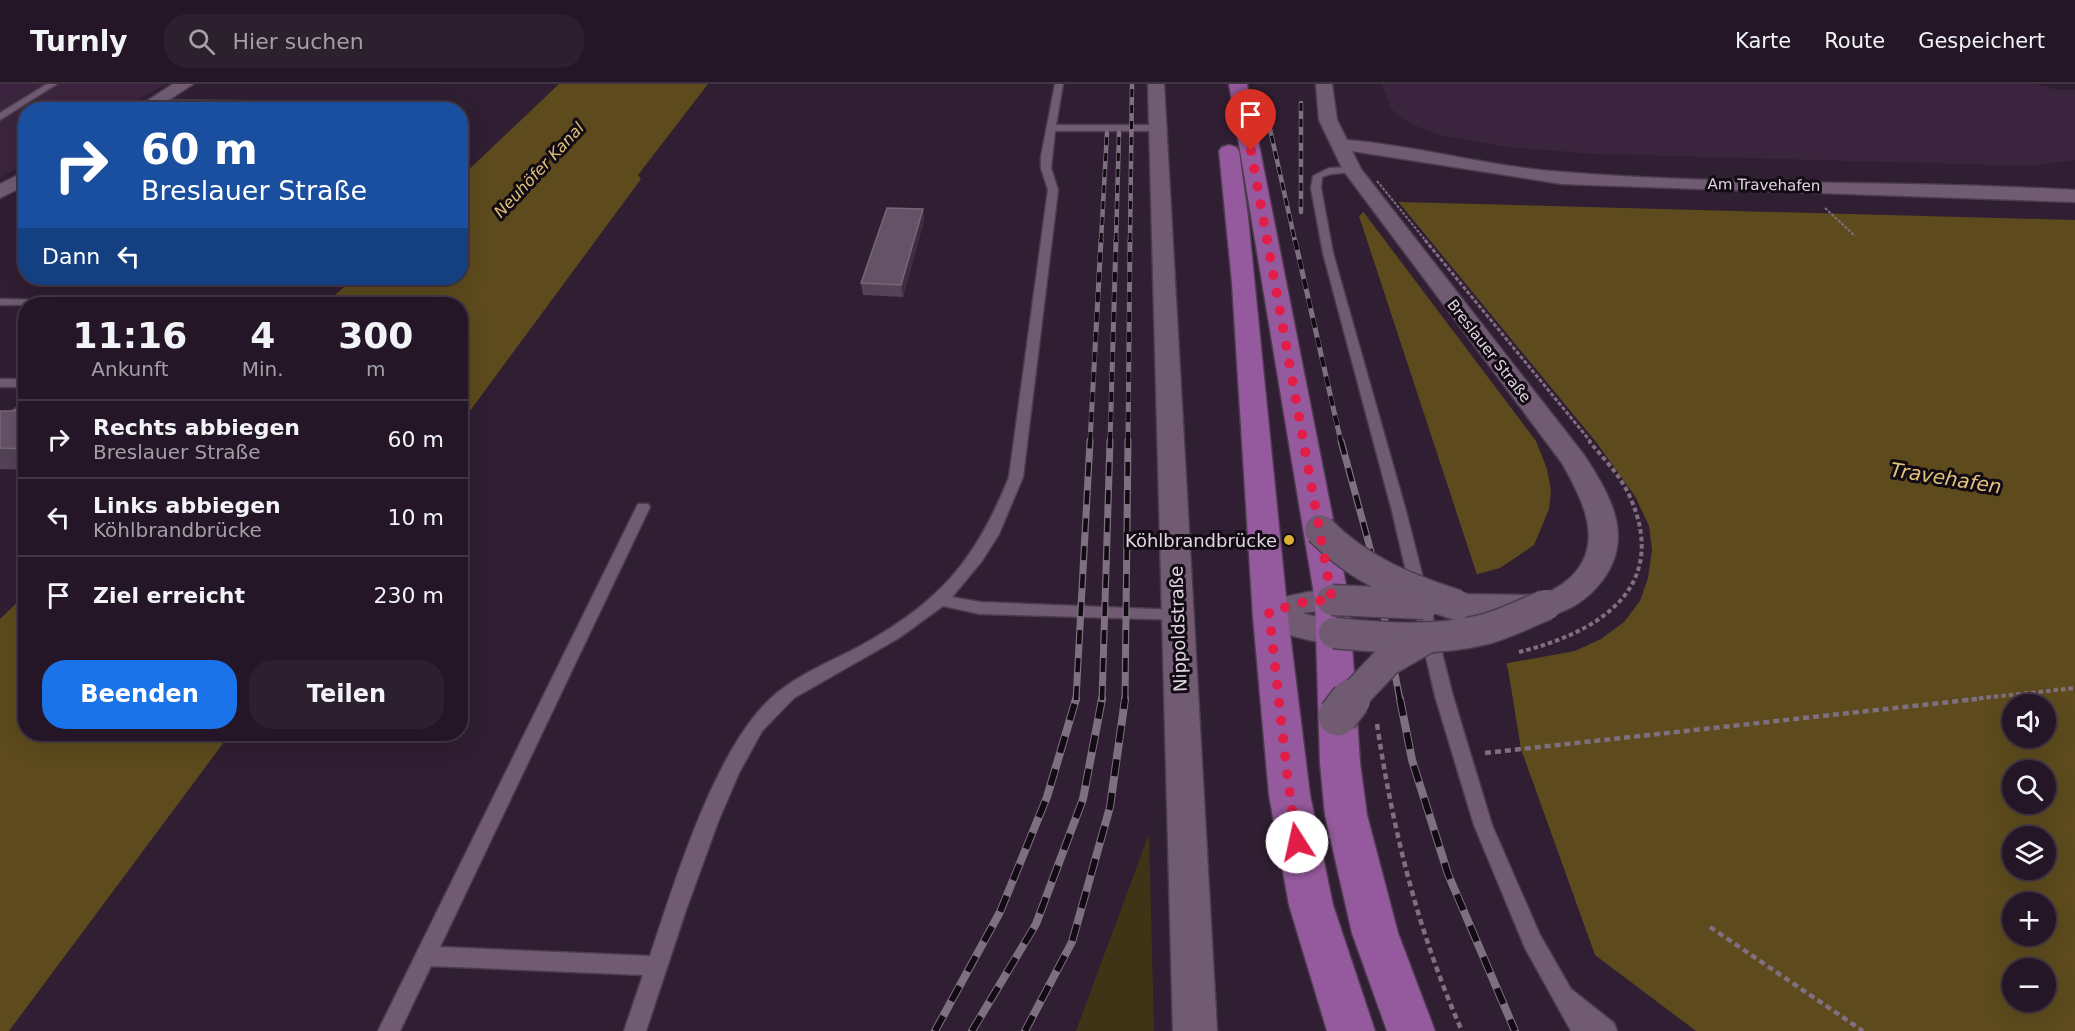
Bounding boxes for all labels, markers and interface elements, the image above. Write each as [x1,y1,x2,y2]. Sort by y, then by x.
search box [164,14,584,68]
text: Turnly [30,25,128,58]
icon: search [185,25,218,58]
text: Hier suchen [233,29,364,54]
text: Karte [1735,29,1791,53]
text: Route [1824,29,1885,53]
text: Gespeichert [1918,29,2045,53]
pin [1225,89,1276,151]
icon: arrive [1234,98,1267,131]
water label: Neuhöfer Kanal [490,118,588,222]
text: 60 m [141,125,258,174]
icon: right [42,126,120,204]
text: Breslauer Straße [141,175,367,206]
street label: Am Travehafen [1707,175,1821,195]
icon: left [112,240,145,273]
text: Dann [42,244,100,269]
street label: Breslauer Straße [1443,296,1535,406]
text: 11:16 [73,315,187,356]
text: 4 [250,315,275,356]
text: 300 [338,315,413,356]
text: Ankunft [91,357,169,381]
text: Min. [242,357,284,381]
text: m [366,357,386,381]
text: Rechts abbiegen [93,415,300,440]
icon: right [42,423,75,456]
text: 60 m [388,427,444,452]
text: Breslauer Straße [93,440,261,464]
water label: Travehafen [1889,457,2003,499]
text: Links abbiegen [93,493,281,518]
icon: left [42,501,75,534]
text: 10 m [388,505,444,530]
text: Köhlbrandbrücke [93,518,262,542]
place label: Köhlbrandbrücke [1125,530,1277,551]
marker: Köhlbrandbrücke [1282,533,1296,547]
street label: Nippoldstraße [1165,566,1191,692]
icon: arrive [42,579,75,612]
text: Ziel erreicht [93,583,245,608]
text: 230 m [374,583,444,608]
button: Beenden [42,660,237,729]
button: Teilen [249,660,444,729]
map controls [2002,694,2056,1012]
button: sound [2002,694,2056,748]
button: search [2002,760,2056,814]
position arrow [1265,810,1329,874]
button: layers [2002,826,2056,880]
button: + [2002,892,2056,946]
button: − [2002,958,2056,1012]

